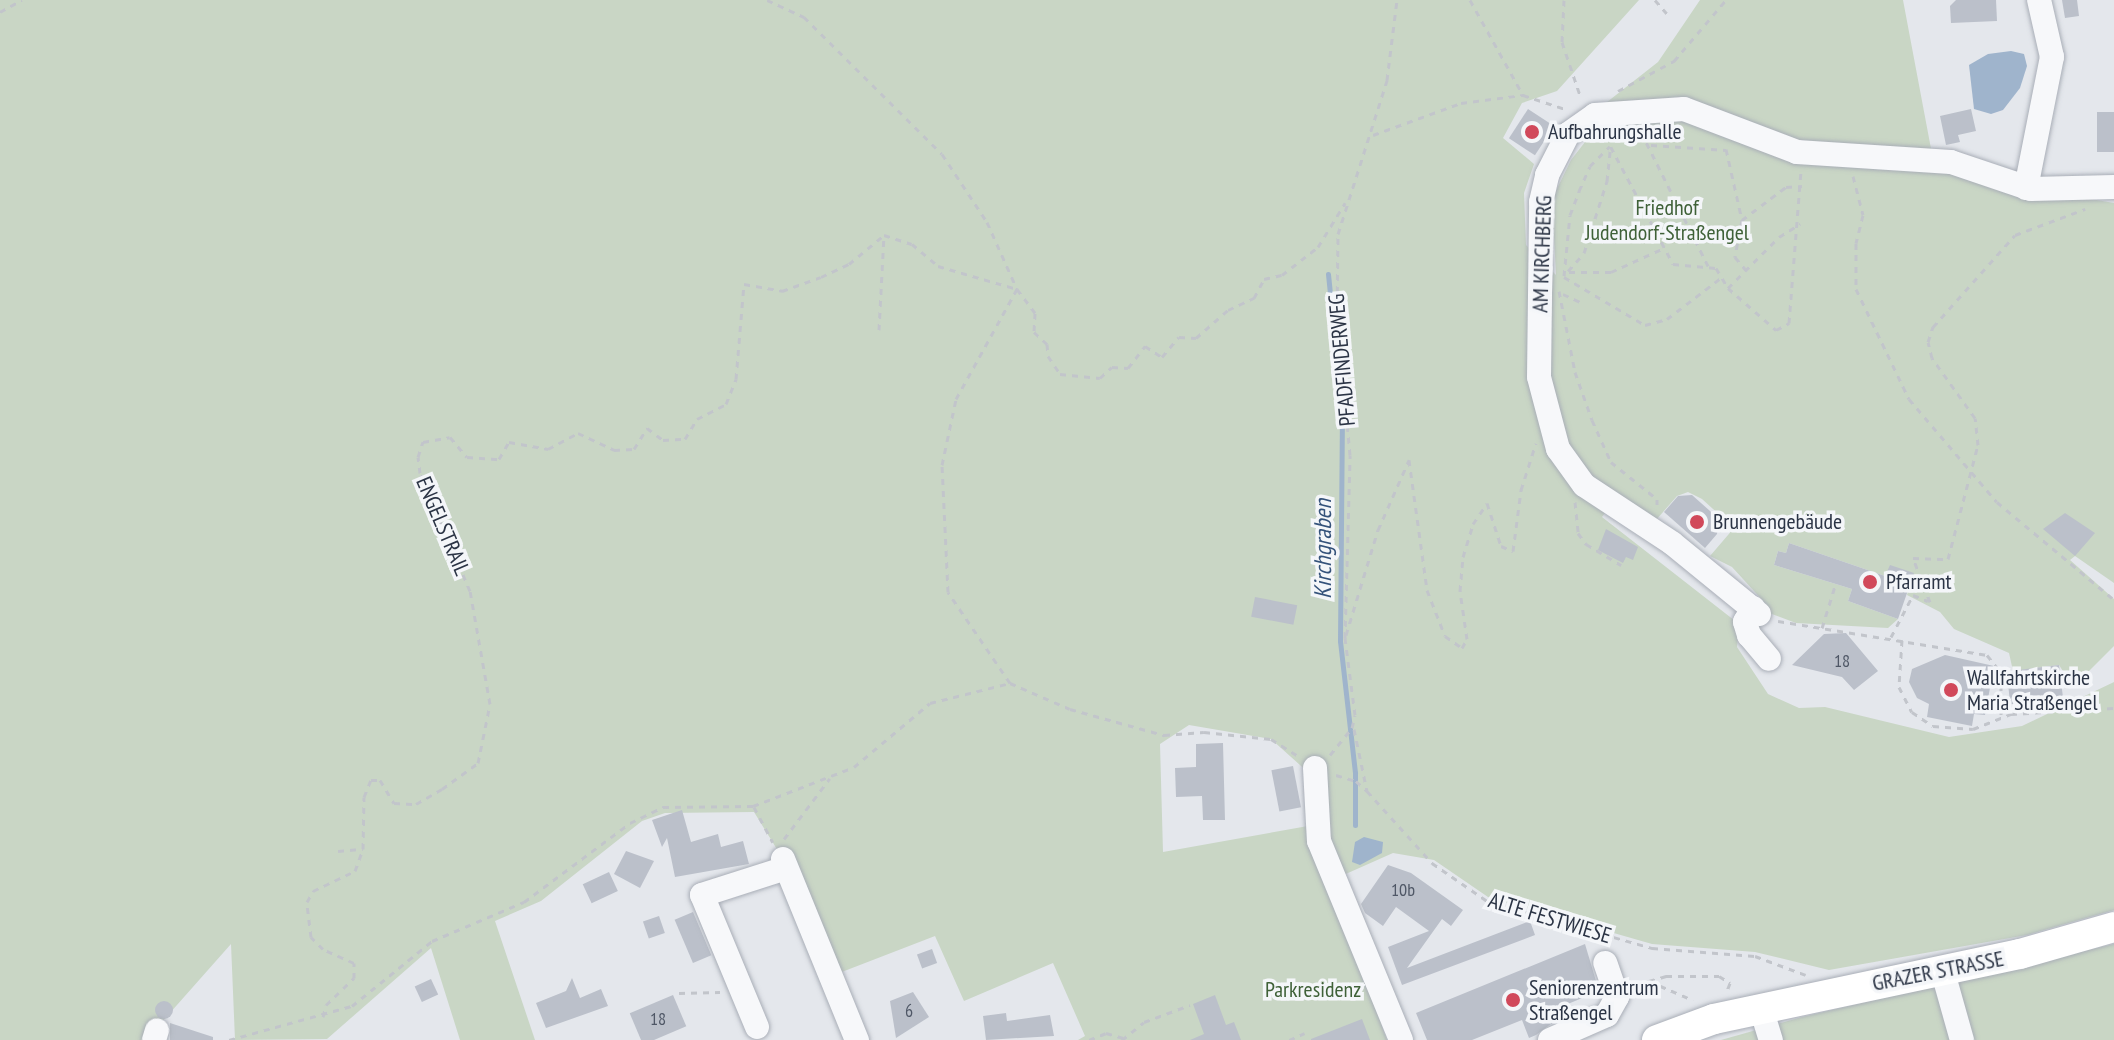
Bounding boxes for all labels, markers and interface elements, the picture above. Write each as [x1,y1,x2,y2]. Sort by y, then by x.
place label: Aufbahrungshalle [1548,119,1682,145]
marker: Aufbahrungshalle [1523,123,1541,141]
park label: Friedhof Judendorf-Straßengel [1585,194,1749,246]
street label: AM KIRCHBERG [1527,195,1557,313]
street label: PFADFINDERWEG [1323,293,1361,427]
street label: ENGELSTRAIL [410,473,476,579]
water label: Kirchgraben [1309,499,1337,599]
place label: Brunnengebäude [1713,509,1842,535]
marker: Brunnengebäude [1688,513,1706,531]
place label: Pfarramt [1886,569,1952,595]
marker: Pfarramt [1861,573,1879,591]
house number: 18 [1834,650,1850,672]
place label: Wallfahrtskirche Maria Straßengel [1967,664,2098,716]
marker: Wallfahrtskirche Maria Straßengel [1942,681,1960,699]
house number: 10b [1391,879,1415,901]
street label: ALTE FESTWIESE [1485,887,1615,949]
street label: GRAZER STRASSE [1870,945,2006,997]
place label: Seniorenzentrum Straßengel [1529,974,1659,1026]
park label: Parkresidenz [1265,977,1361,1003]
marker: Seniorenzentrum Straßengel [1504,991,1522,1009]
house number: 6 [905,1000,913,1022]
house number: 18 [650,1008,666,1030]

